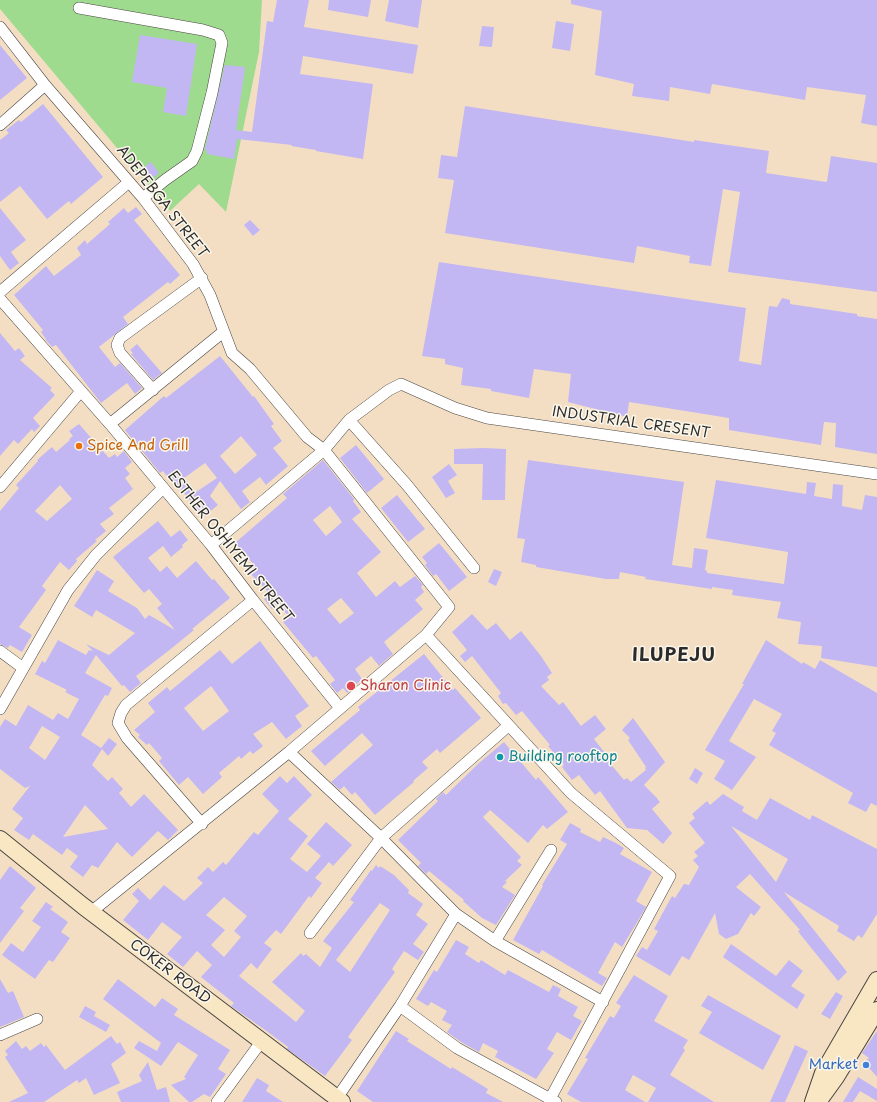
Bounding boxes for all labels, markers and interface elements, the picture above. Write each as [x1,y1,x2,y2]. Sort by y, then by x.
street label: ADEPEBGA STREET [113,142,211,262]
street label: INDUSTRIAL CRESENT [551,404,711,442]
place label: Spice And Grill [87,438,189,454]
marker: Spice And Grill [74,441,84,451]
street label: ESTHER OSHIYEMI STREET [164,468,296,626]
district label: ILUPEJU [632,645,716,667]
place label: Sharon Clinic [360,678,451,694]
marker: Sharon Clinic [345,680,357,692]
place label: Building rooftop [508,749,617,765]
marker: Building rooftop [495,752,505,762]
street label: COKER ROAD [126,936,214,1008]
place label: Market [809,1057,858,1073]
marker: Market [861,1060,871,1070]

